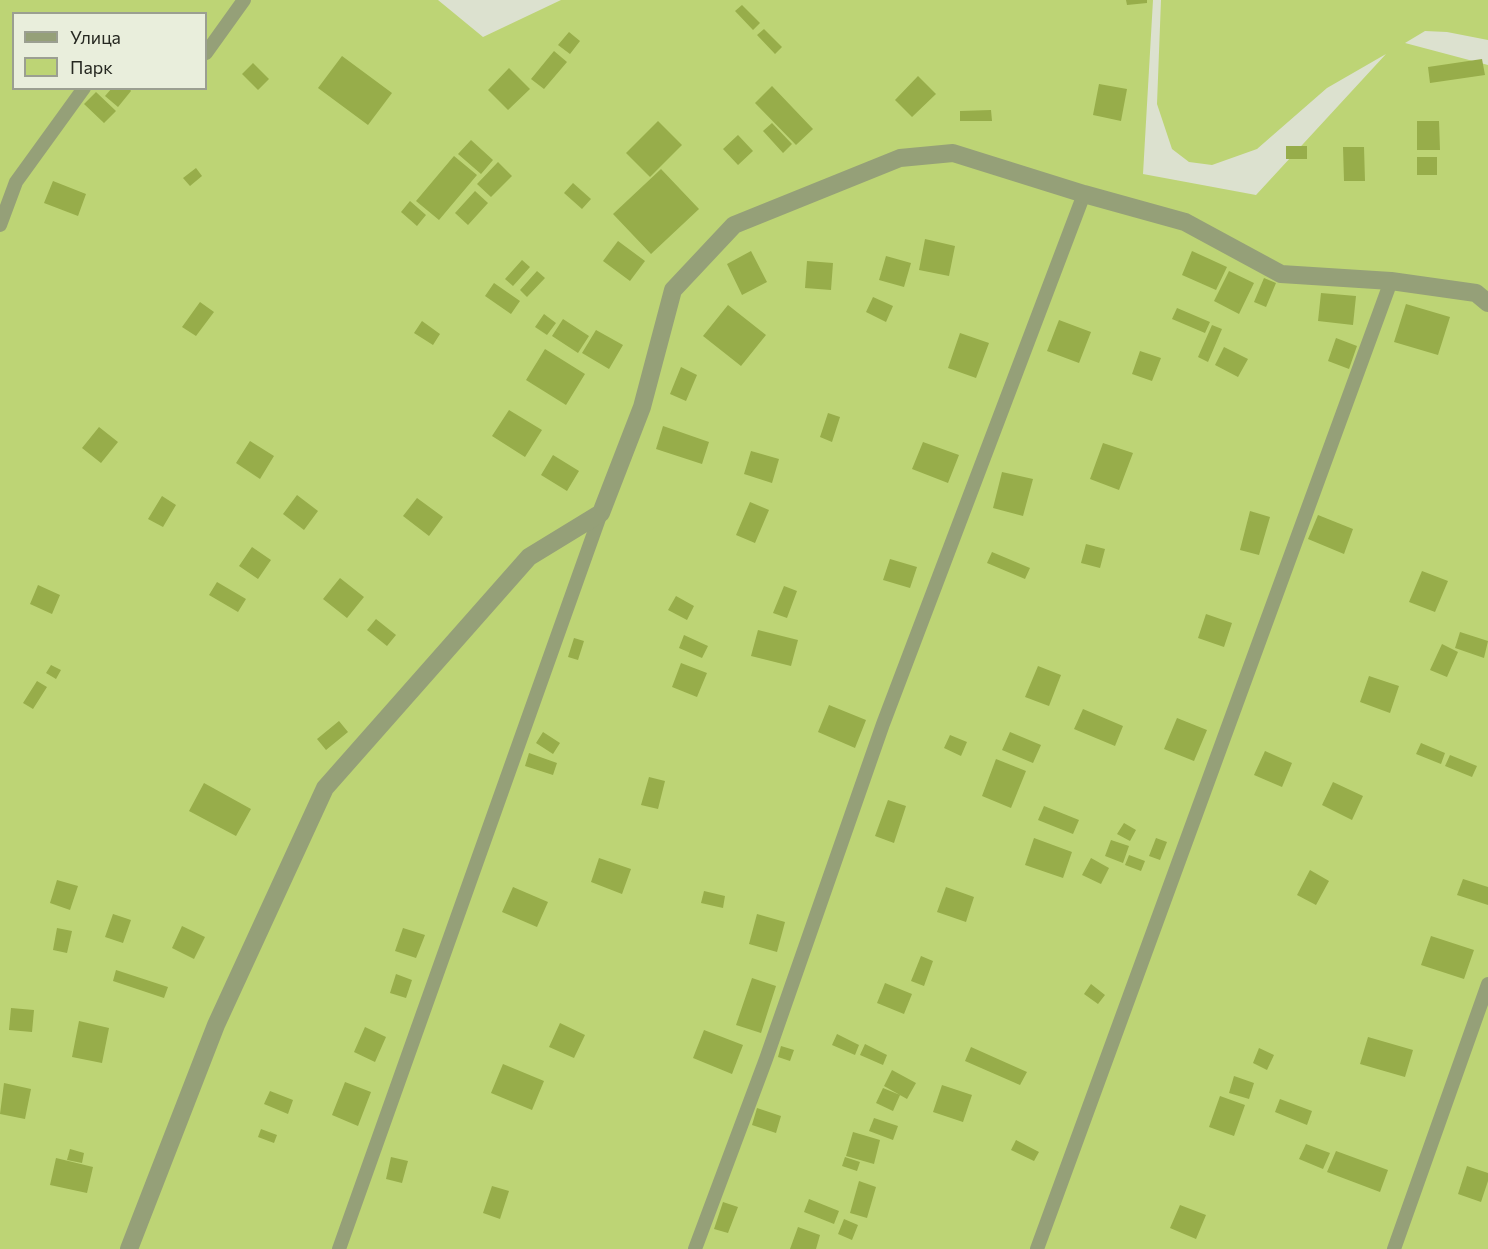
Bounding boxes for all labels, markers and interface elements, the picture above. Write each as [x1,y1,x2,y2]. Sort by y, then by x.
legend [12,12,207,90]
text: Улица [70,26,121,48]
text: Парк [70,56,113,78]

